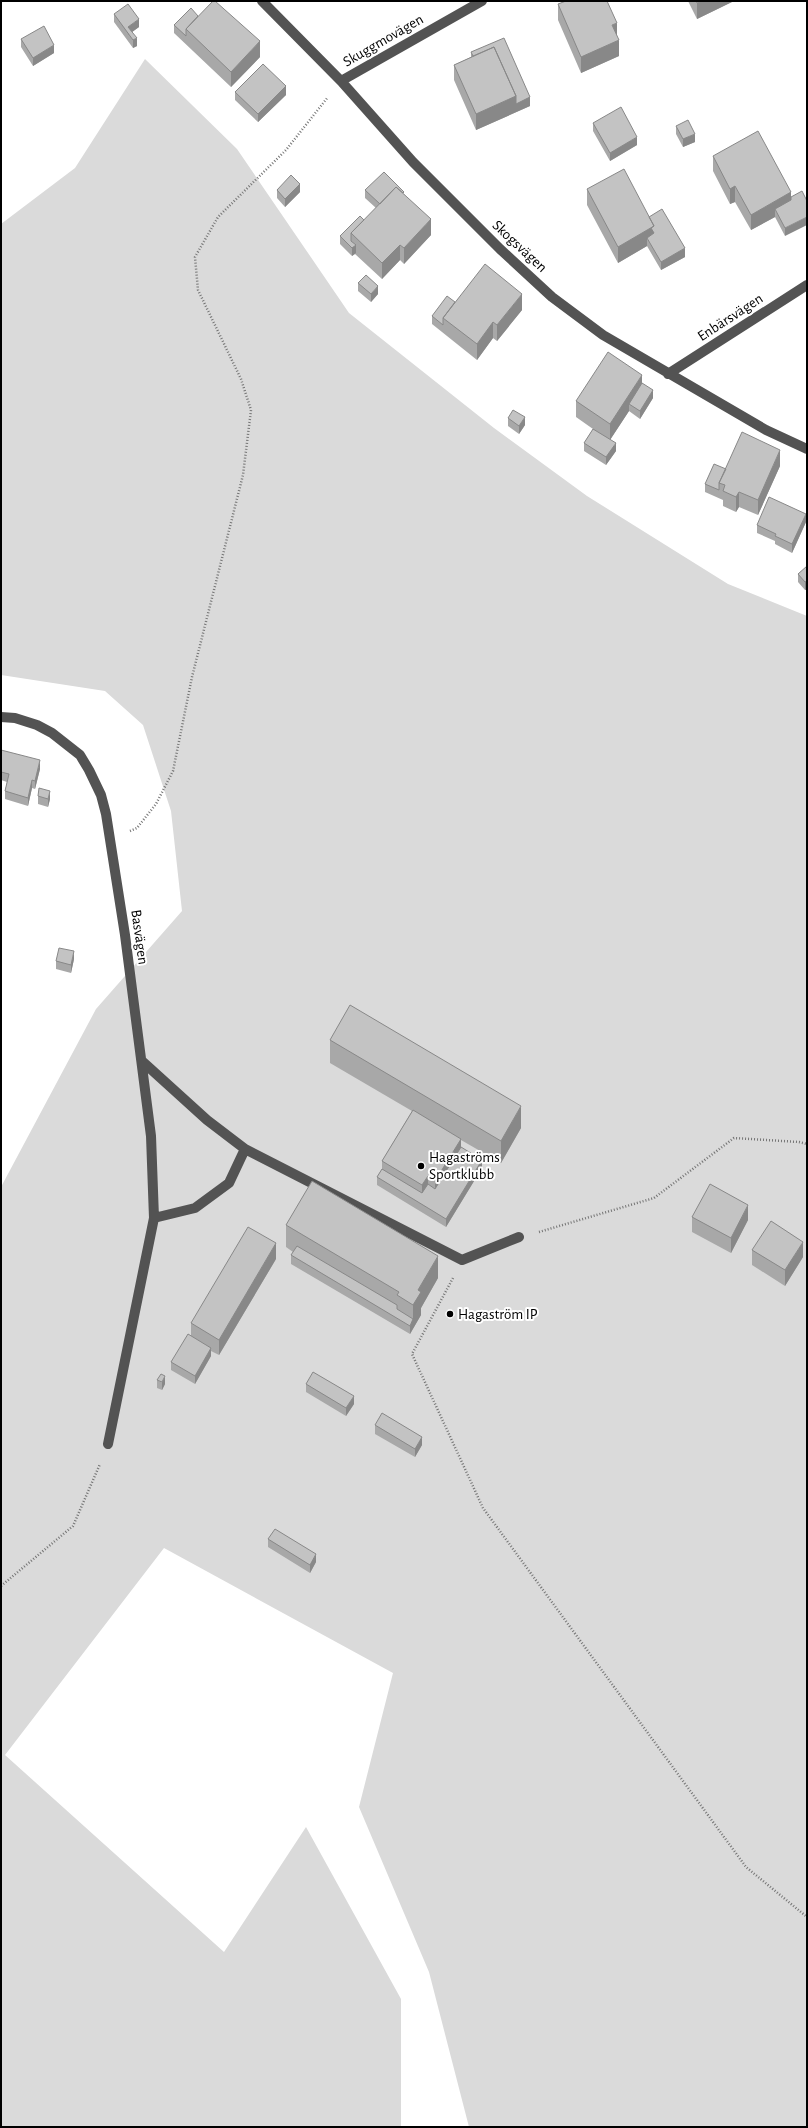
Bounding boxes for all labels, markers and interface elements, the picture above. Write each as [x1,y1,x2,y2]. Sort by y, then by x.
street label: Skuggmovägen [340,11,426,69]
street label: Skogsvägen [489,217,550,275]
street label: Enbärsvägen [695,291,766,344]
street label: Basvägen [128,909,151,966]
place label: Hagaströms Sportklubb [429,1150,500,1182]
marker: Hagaströms Sportklubb [416,1161,426,1171]
place label: Hagaström IP [458,1307,538,1322]
marker: Hagaström IP [445,1309,455,1319]

